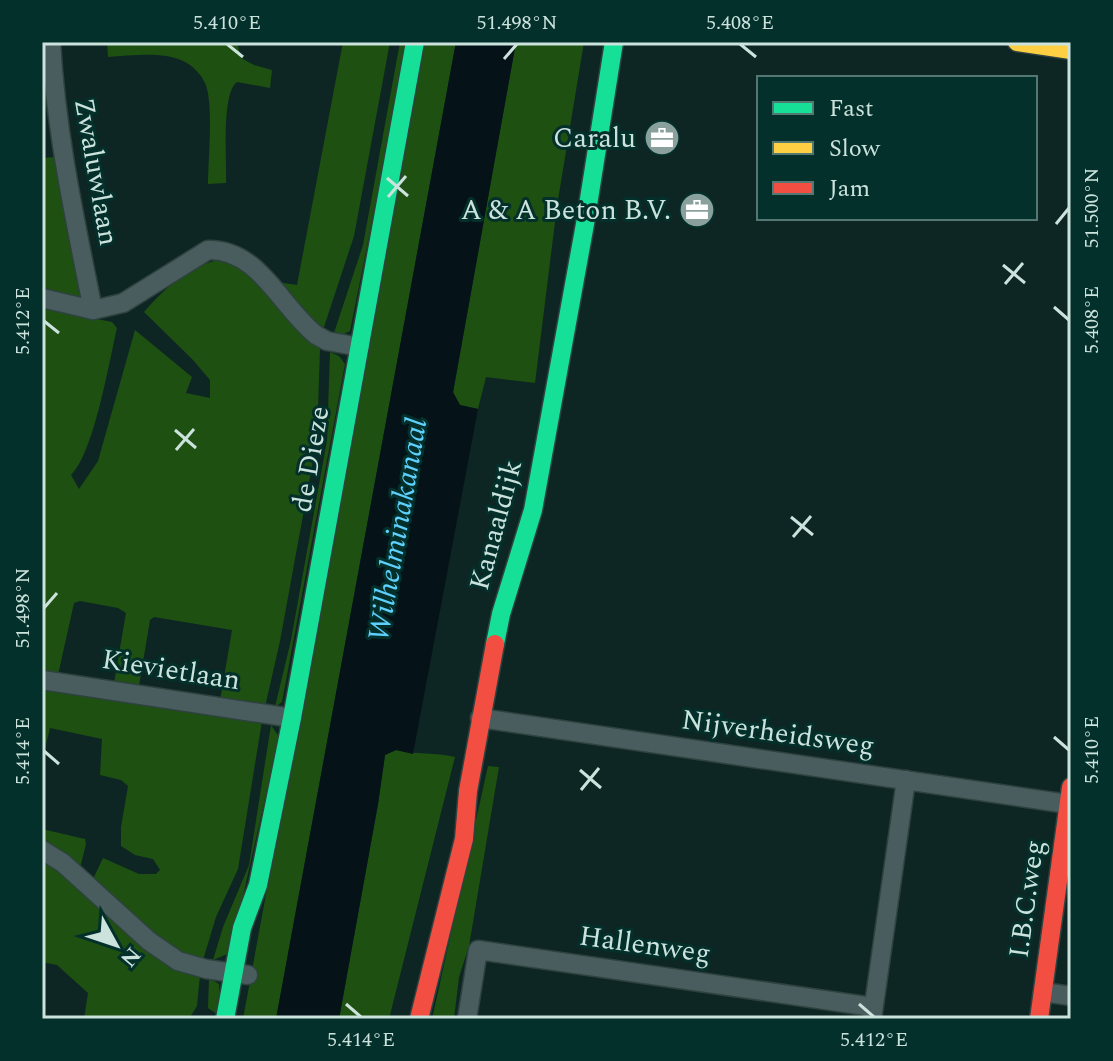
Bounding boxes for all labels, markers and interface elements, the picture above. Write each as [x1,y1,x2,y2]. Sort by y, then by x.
text: 5.410°E [193,8,261,38]
text: 51.498°N [477,8,557,38]
text: 5.408°E [706,8,774,38]
legend [757,76,1037,220]
text: Fast [829,91,874,127]
street label: Zwaluwlaan [62,95,130,249]
place label: Caralu [553,117,636,160]
office icon: Caralu [643,119,681,157]
text: Slow [829,131,881,167]
text: 51.500°N [1077,168,1107,248]
text: Jam [829,171,870,207]
place label: A & A Beton B.V. [461,189,671,232]
office icon: A & A Beton B.V. [678,191,716,229]
text: 5.408°E [1077,286,1107,354]
text: 5.412°E [8,287,38,355]
street label: de Dieze [281,403,341,515]
water label: Wilhelminakanaal [356,414,440,645]
street label: Kanaaldijk [458,455,534,595]
text: 51.498°N [8,568,38,648]
street label: Kievietlaan [99,638,243,702]
street label: Nijverheidsweg [679,698,877,768]
text: 5.410°E [1077,716,1107,784]
text: 5.414°E [8,717,38,785]
street label: I.B.C.weg [997,837,1057,961]
north arrow [76,905,156,985]
street label: Hallenweg [577,915,713,975]
text: N [112,939,149,974]
text: 5.414°E [327,1025,395,1055]
text: 5.412°E [840,1025,908,1055]

